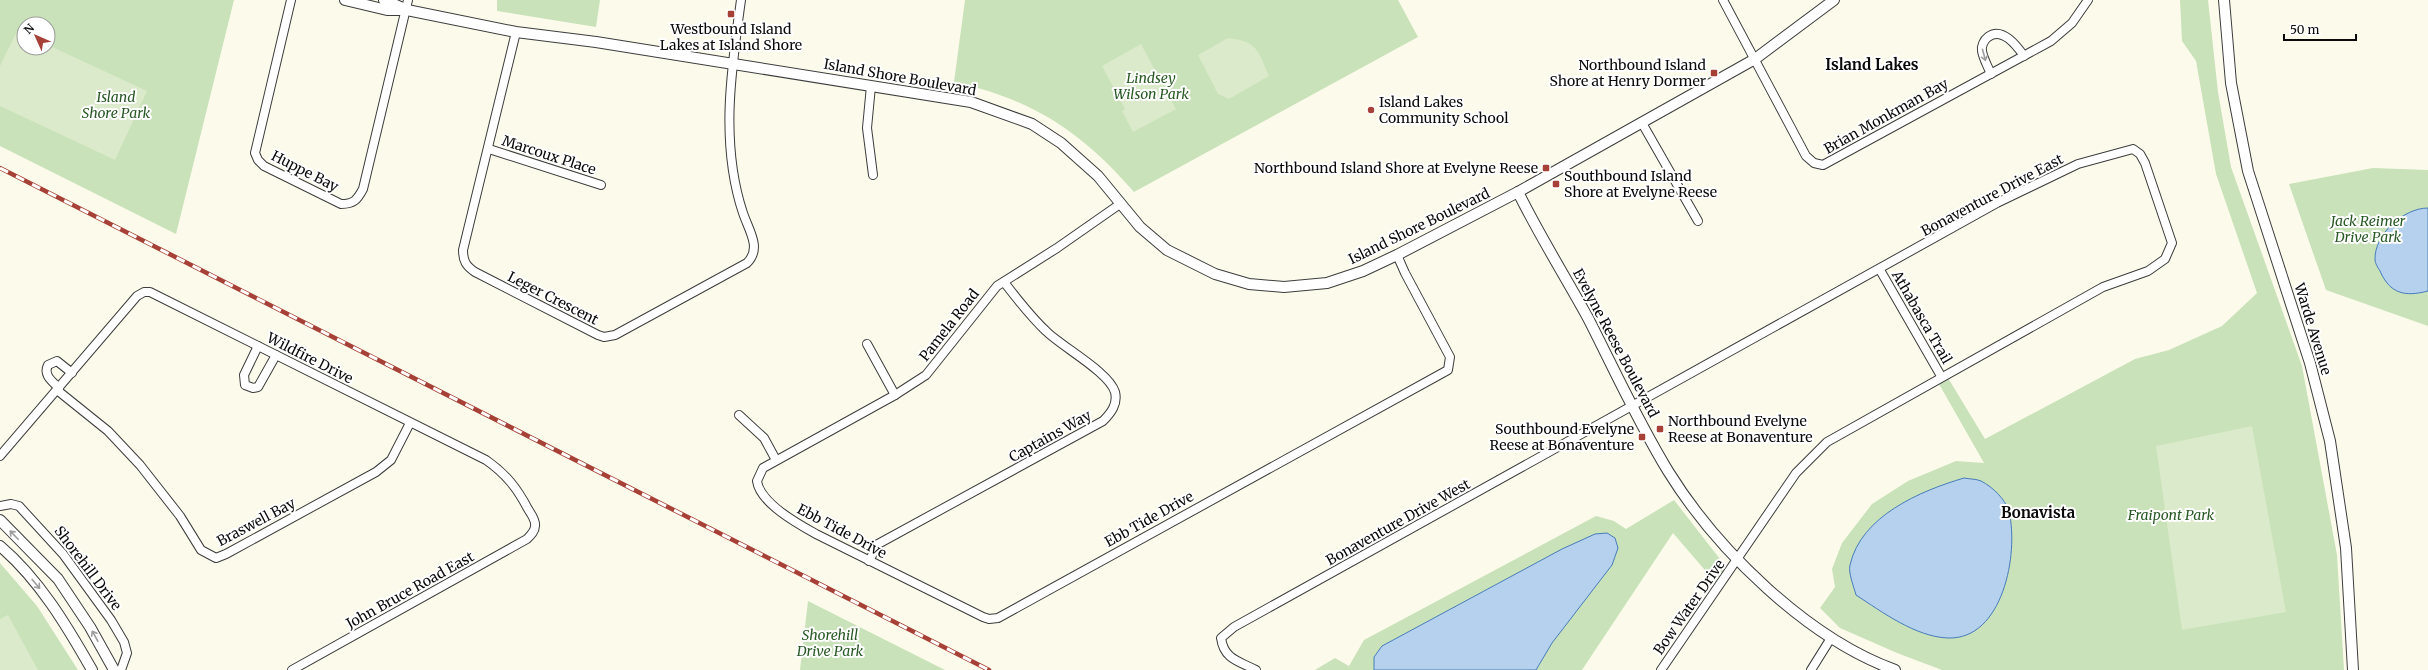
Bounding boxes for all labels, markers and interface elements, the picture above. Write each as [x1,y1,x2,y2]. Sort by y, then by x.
marker: Westbound Island Lakes at Island Shore [726,9,736,19]
north arrow [16,16,56,56]
scale bar [2284,16,2356,42]
place label: Westbound Island Lakes at Island Shore [660,20,802,54]
text: N [21,21,37,37]
text: 50 m [2290,22,2319,37]
one-way arrow [1981,48,1988,61]
street label: Island Shore Boulevard [822,55,978,99]
district label: Island Lakes [1825,55,1919,74]
place label: Northbound Island Shore at Henry Dormer [1549,56,1707,90]
marker: Northbound Island Shore at Henry Dormer [1709,68,1719,78]
park label: Lindsey Wilson Park [1113,69,1189,103]
street label: Brian Monkman Bay [1821,74,1952,158]
park label: Island Shore Park [82,88,151,122]
place label: Island Lakes Community School [1379,93,1509,127]
marker: Island Lakes Community School [1366,105,1376,115]
street label: Marcoux Place [500,131,598,179]
street label: Huppe Bay [268,146,342,196]
street label: Bonaventure Drive East [1918,150,2067,240]
place label: Northbound Island Shore at Evelyne Reese [1254,159,1538,177]
marker: Northbound Island Shore at Evelyne Reese [1541,163,1551,173]
place label: Southbound Island Shore at Evelyne Reese [1564,167,1717,201]
marker: Southbound Island Shore at Evelyne Reese [1551,179,1561,189]
street label: Island Shore Boulevard [1345,184,1493,268]
park label: Jack Reimer Drive Park [2329,212,2406,246]
street label: Evelyne Reese Boulevard [1569,265,1663,421]
street label: Athabasca Trail [1888,266,1956,367]
street label: Leger Crescent [505,267,602,329]
street label: Warde Avenue [2290,280,2336,377]
street label: Pamela Road [915,285,983,365]
street label: Wildfire Drive [263,328,356,387]
street label: Captains Way [1006,406,1095,466]
place label: Northbound Evelyne Reese at Bonaventure [1668,412,1813,446]
place label: Southbound Evelyne Reese at Bonaventure [1490,420,1634,454]
marker: Northbound Evelyne Reese at Bonaventure [1655,424,1665,434]
marker: Southbound Evelyne Reese at Bonaventure [1637,432,1647,442]
street label: Bonaventure Drive West [1323,475,1474,569]
street label: Ebb Tide Drive [1101,487,1197,551]
street label: Braswell Bay [214,493,299,550]
street label: Ebb Tide Drive [794,500,890,562]
district label: Bonavista [2001,503,2076,522]
park label: Fraipont Park [2127,506,2215,524]
street label: Shorehill Drive [50,522,126,614]
one-way arrow [10,530,19,540]
street label: John Bruce Road East [342,547,477,633]
street label: Bow Water Drive [1649,556,1729,658]
one-way arrow [32,579,41,590]
park label: Shorehill Drive Park [796,626,864,660]
one-way arrow [90,630,98,642]

